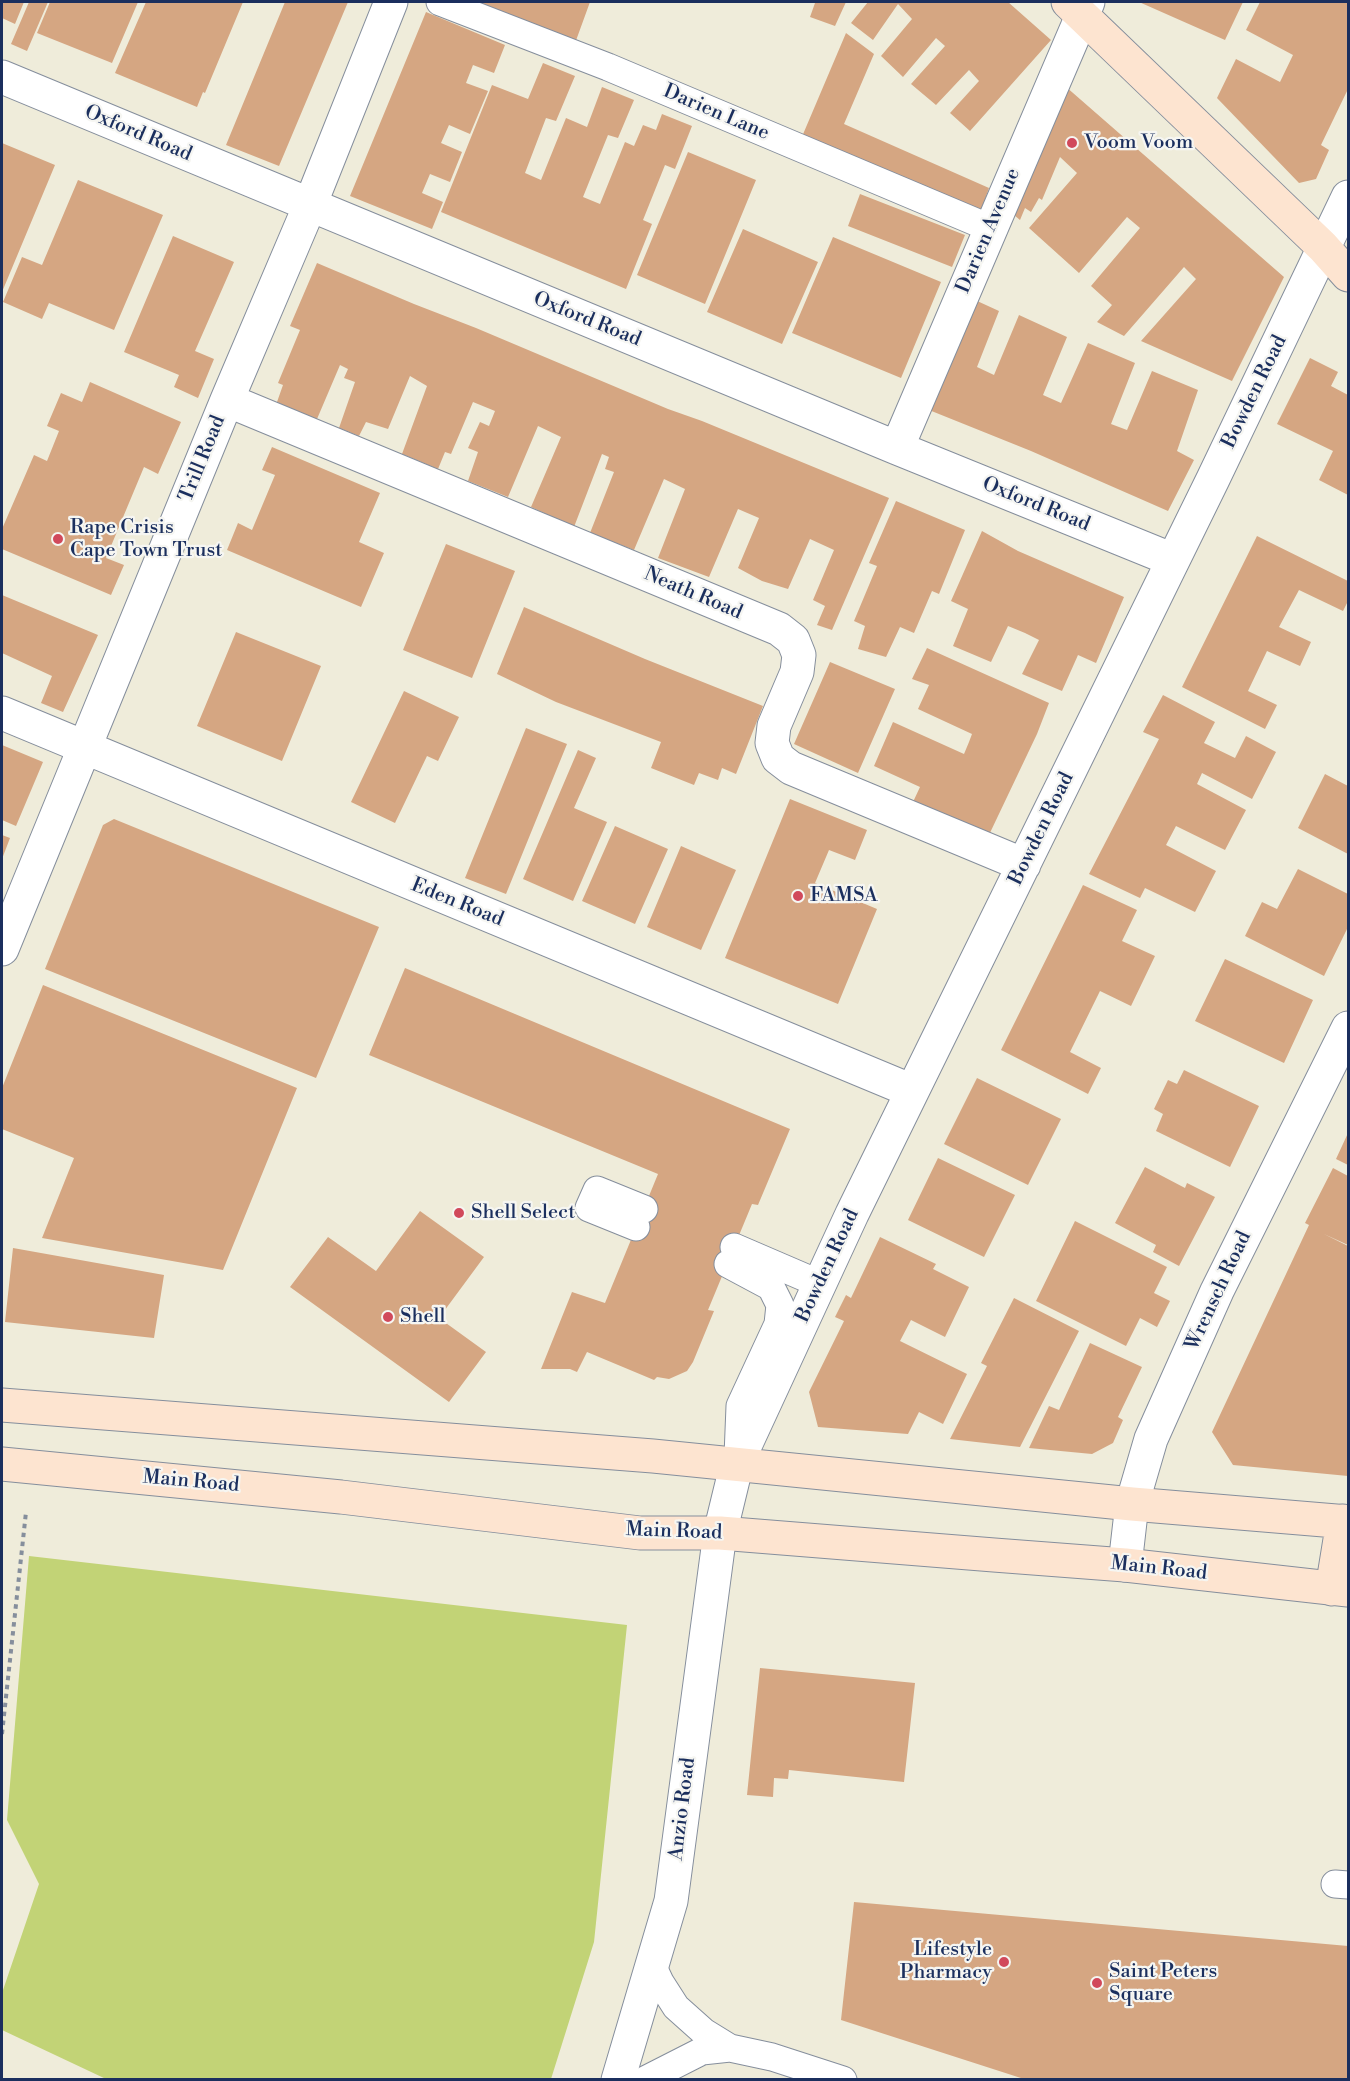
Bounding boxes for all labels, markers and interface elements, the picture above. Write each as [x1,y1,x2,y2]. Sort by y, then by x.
street label: Darien Lane [659,80,773,146]
street label: Oxford Road [81,101,195,167]
place label: Voom Voom [1084,131,1193,155]
marker: Voom Voom [1065,136,1079,150]
street label: Darien Avenue [952,165,1026,297]
street label: Oxford Road [530,287,644,353]
street label: Bowden Road [1217,332,1293,452]
street label: Trill Road [175,412,231,506]
street label: Oxford Road [979,472,1093,538]
place label: Rape Crisis Cape Town Trust [70,516,222,563]
marker: Rape Crisis Cape Town Trust [51,532,65,546]
street label: Neath Road [640,563,746,625]
street label: Bowden Road [1004,769,1080,889]
street label: Eden Road [407,874,507,932]
place label: FAMSA [810,884,878,908]
marker: FAMSA [791,889,805,903]
place label: Shell Select [471,1201,575,1225]
street label: Bowden Road [791,1205,865,1327]
marker: Shell Select [452,1206,466,1220]
street label: Wrensch Road [1181,1227,1257,1355]
place label: Shell [400,1305,445,1329]
marker: Shell [381,1310,395,1324]
street label: Main Road [142,1466,240,1498]
street label: Main Road [625,1518,723,1546]
street label: Main Road [1110,1552,1208,1586]
street label: Anzio Road [665,1756,701,1862]
place label: Lifestyle Pharmacy [900,1938,992,1985]
marker: Lifestyle Pharmacy [997,1955,1011,1969]
place label: Saint Peters Square [1109,1960,1217,2007]
marker: Saint Peters Square [1090,1976,1104,1990]

